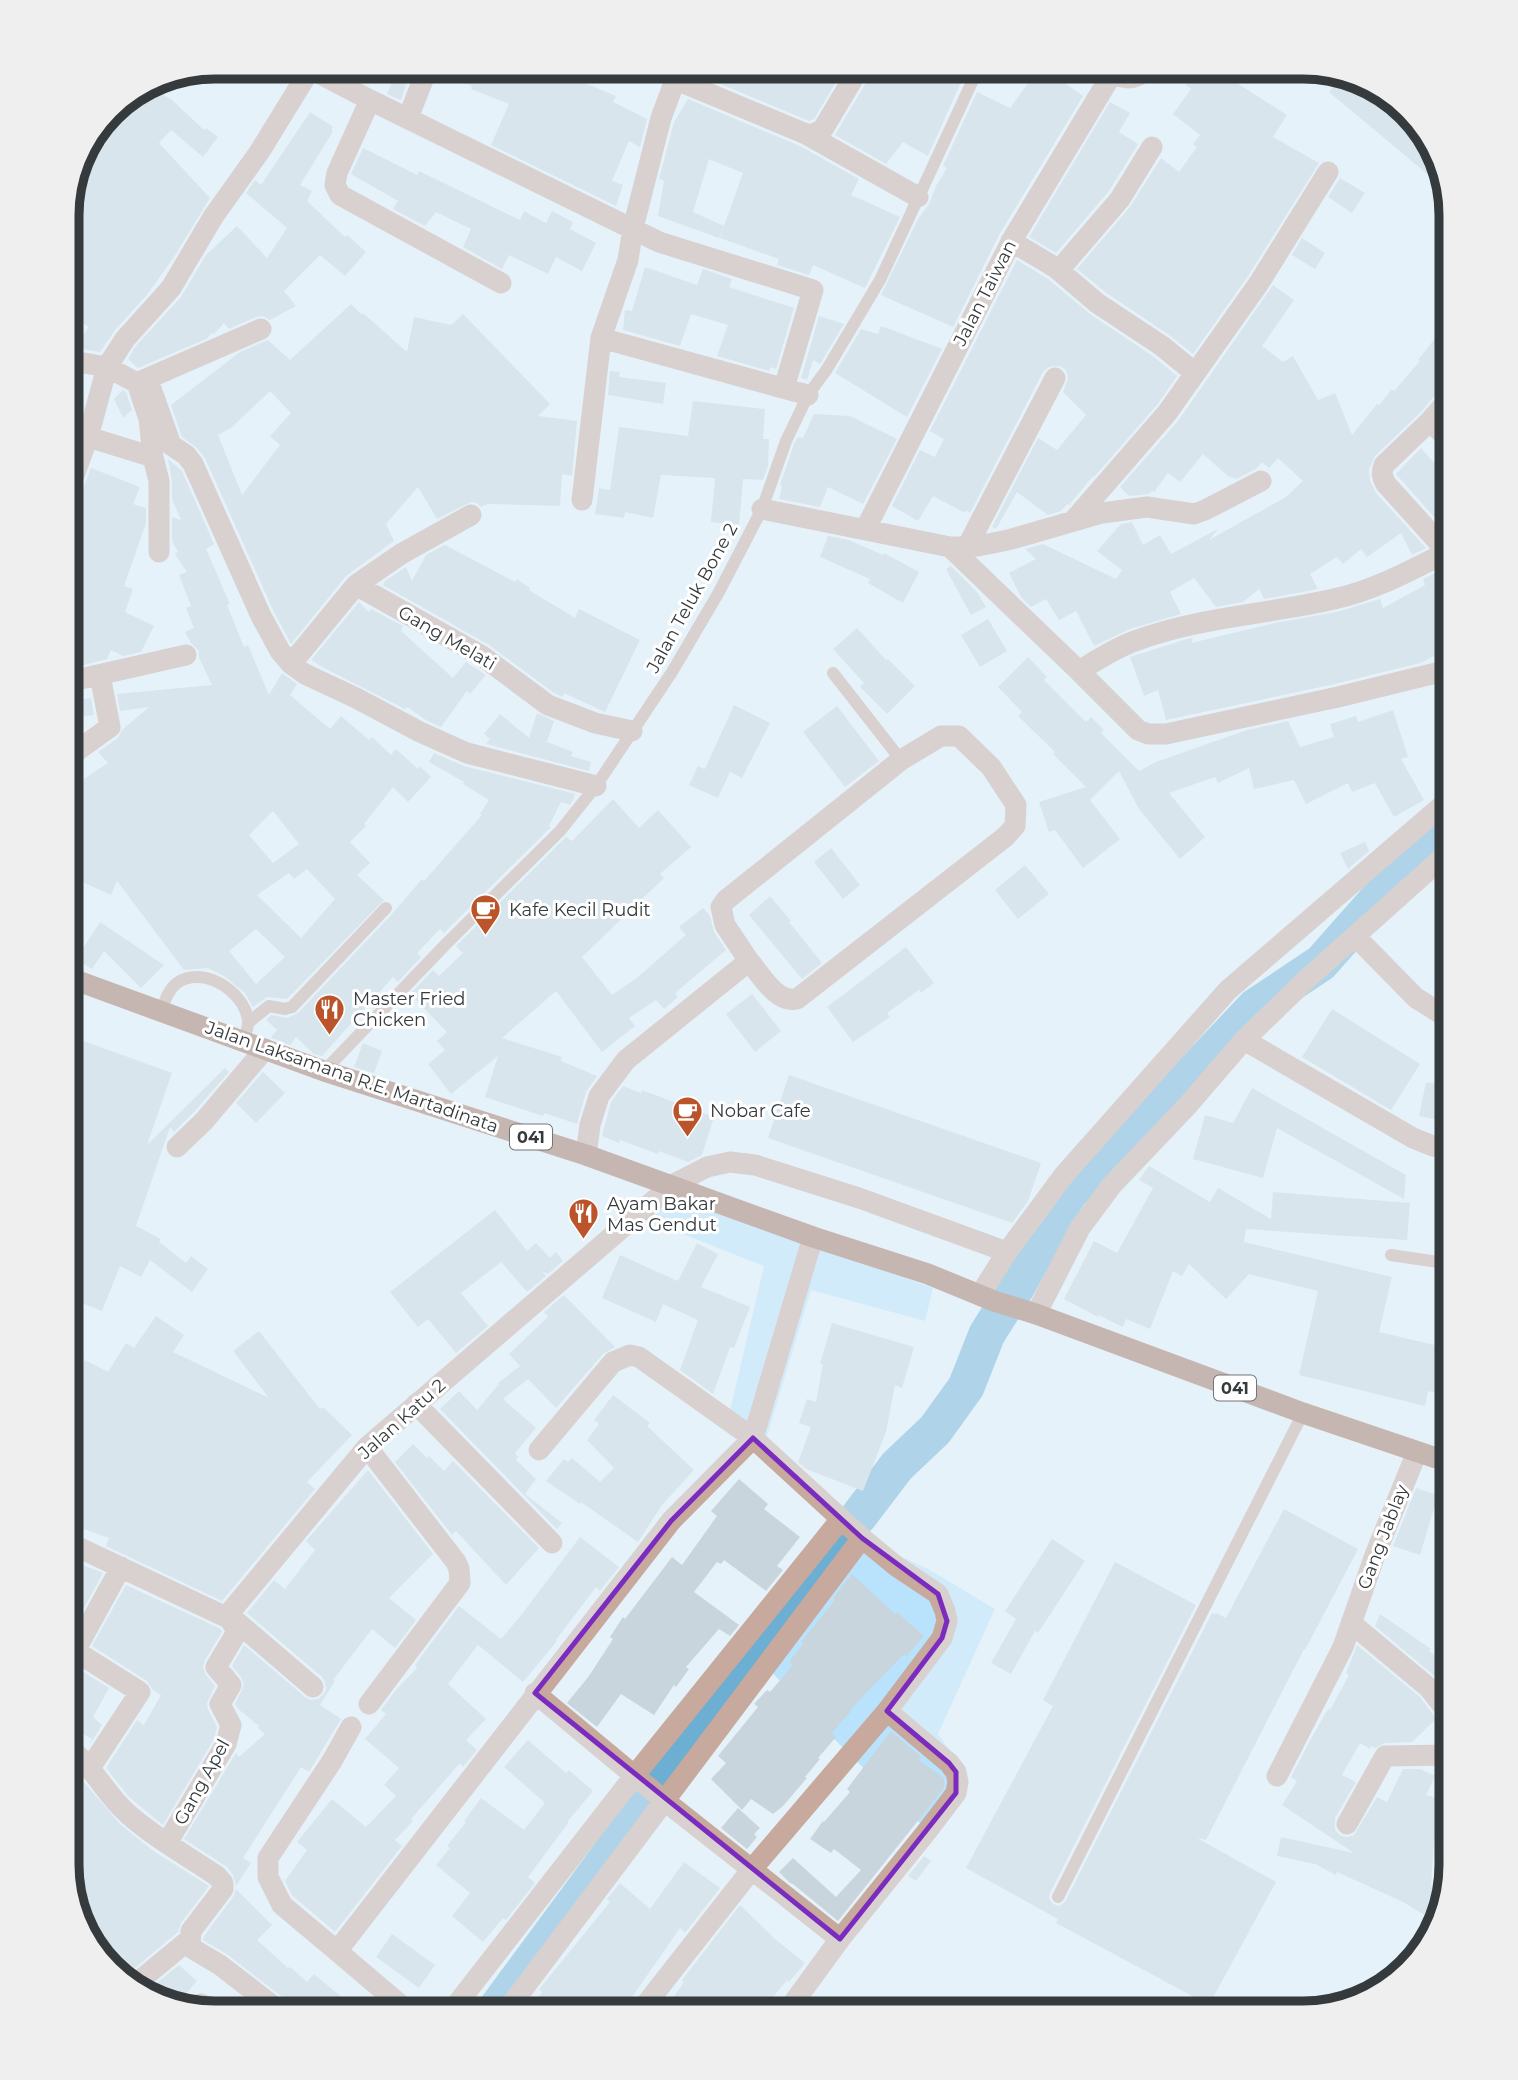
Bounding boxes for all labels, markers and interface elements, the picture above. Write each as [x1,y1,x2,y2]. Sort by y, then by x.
street label: Jalan Taiwan [949,237,1021,350]
street label: Jalan Teluk Bone 2 [641,519,742,677]
street label: Gang Melati [394,601,500,675]
cafe icon: Kafe Kecil Rudit [469,893,503,937]
place label: Kafe Kecil Rudit [509,899,651,921]
place label: Master Fried Chicken [353,988,466,1031]
restaurant icon: Master Fried Chicken [313,992,347,1036]
street label: Jalan Laksamana R.E. Martadinata [202,1016,501,1138]
cafe icon: Nobar Cafe [670,1094,704,1138]
place label: Nobar Cafe [710,1100,811,1122]
road number: 041 [510,1124,552,1149]
place label: Ayam Bakar Mas Gendut [607,1193,717,1236]
restaurant icon: Ayam Bakar Mas Gendut [567,1197,601,1241]
street label: Jalan Katu 2 [353,1374,450,1464]
road number: 041 [1214,1376,1256,1400]
street label: Gang Jablay [1353,1481,1413,1593]
street label: Gang Apel [169,1735,235,1829]

